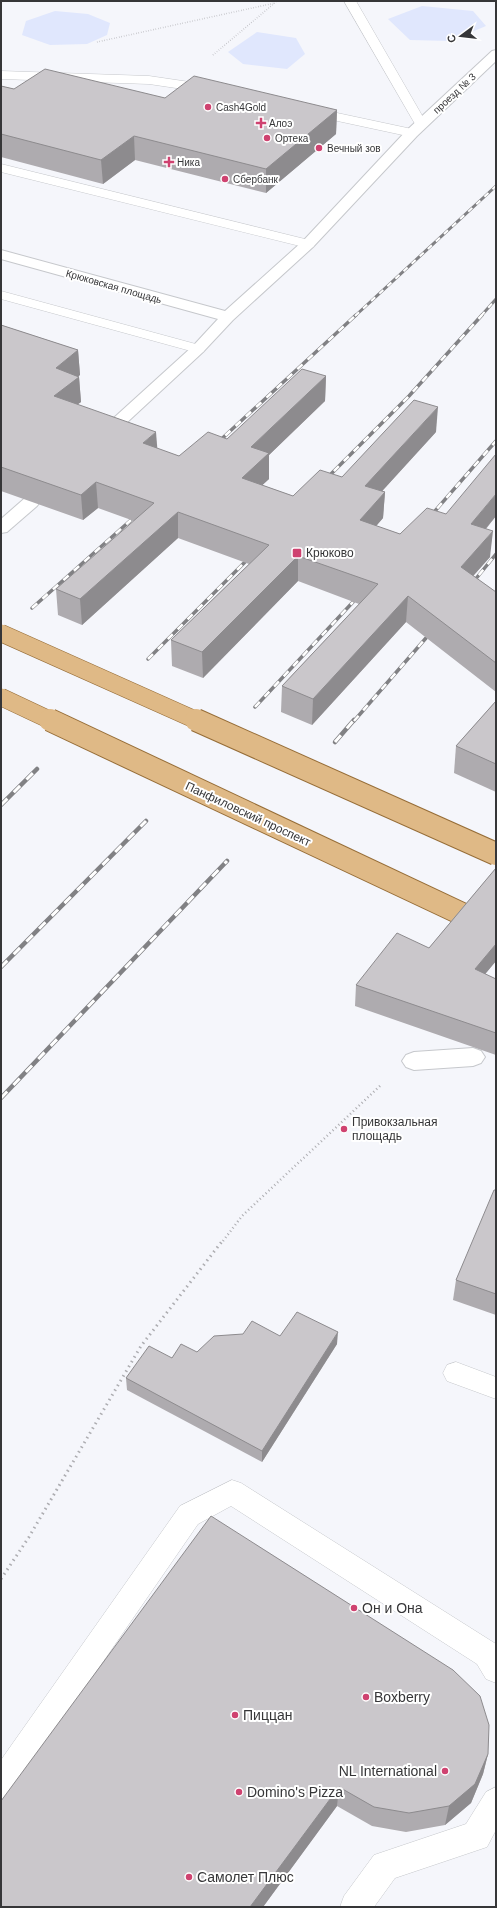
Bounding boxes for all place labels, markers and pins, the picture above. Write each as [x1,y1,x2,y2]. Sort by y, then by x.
marker: Cash4Gold [203,102,213,112]
place label: Cash4Gold [216,102,266,113]
marker: Алоэ [256,118,266,128]
place label: Алоэ [269,118,292,129]
marker: Ортека [262,133,272,143]
place label: Ортека [275,133,309,144]
marker: Вечный зов [314,143,324,153]
place label: Вечный зов [327,143,381,154]
marker: Ника [164,157,174,167]
place label: Ника [177,157,200,168]
marker: Сбербанк [220,174,230,184]
place label: Сбербанк [233,174,279,185]
place label: Крюково [306,546,354,560]
marker: Крюково [291,547,303,559]
place label: Привокзальная площадь [352,1115,438,1143]
marker: Привокзальная площадь [339,1124,349,1134]
place label: Он и Она [362,1600,423,1616]
marker: Он и Она [349,1603,359,1613]
place label: Boxberry [374,1689,430,1705]
marker: Boxberry [361,1692,371,1702]
place label: Пиццан [243,1707,292,1723]
marker: Пиццан [230,1710,240,1720]
place label: NL International [339,1763,437,1779]
marker: NL International [440,1766,450,1776]
place label: Domino's Pizza [247,1784,343,1800]
marker: Domino's Pizza [234,1787,244,1797]
place label: Самолет Плюс [197,1869,294,1885]
marker: Самолет Плюс [184,1872,194,1882]

